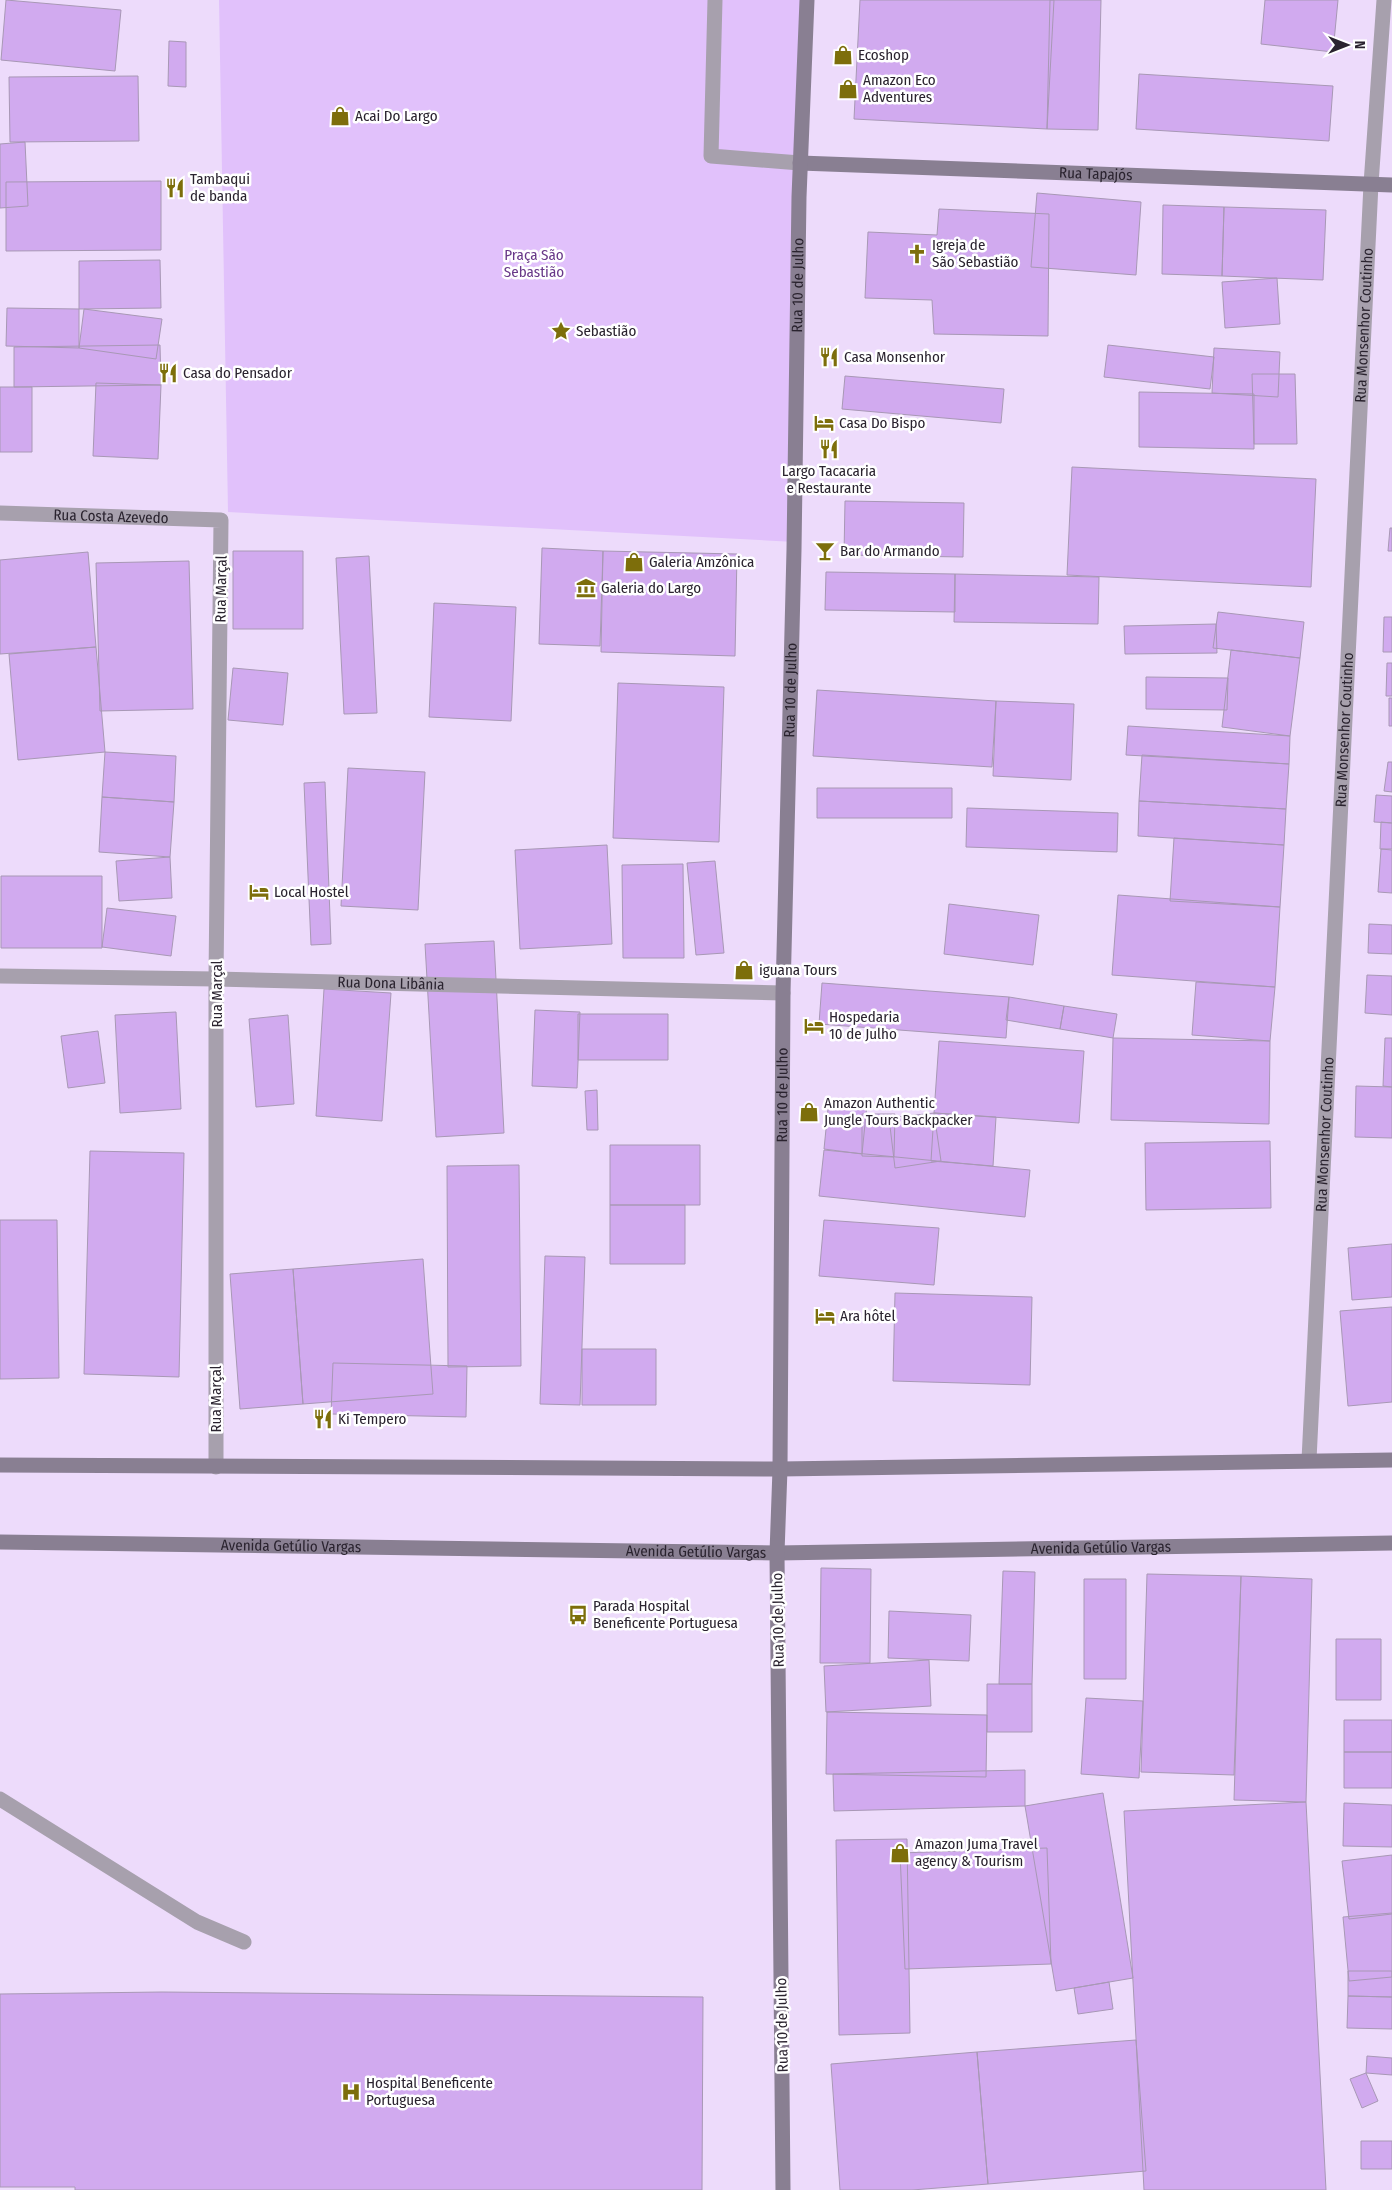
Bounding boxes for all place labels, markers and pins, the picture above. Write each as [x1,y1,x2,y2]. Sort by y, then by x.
shop icon: Ecoshop [832,44,854,66]
place label: Ecoshop [858,46,909,64]
place label: Amazon Eco Adventures [863,71,936,106]
shop icon: Amazon Eco Adventures [837,78,859,100]
shop icon: Acai Do Largo [329,105,351,127]
place label: Acai Do Largo [355,107,438,125]
place label: Tambaqui de banda [190,170,250,205]
restaurant icon: Tambaqui de banda [164,177,186,199]
place label: Igreja de São Sebastião [932,236,1019,271]
church icon: Igreja de São Sebastião [906,243,928,265]
place icon: Sebastião [550,320,572,342]
place label: Sebastião [576,322,636,340]
restaurant icon: Casa Monsenhor [818,346,840,368]
place label: Casa Monsenhor [844,348,946,366]
restaurant icon: Casa do Pensador [157,362,179,384]
place label: Casa do Pensador [183,364,293,382]
hotel icon: Casa Do Bispo [813,412,835,434]
place label: Casa Do Bispo [839,414,925,432]
restaurant icon: Largo Tacacaria e Restaurante [818,438,840,460]
place label: Largo Tacacaria e Restaurante [782,462,876,497]
bar icon: Bar do Armando [814,540,836,562]
place label: Bar do Armando [840,542,940,560]
shop icon: Galeria Amzônica [623,551,645,573]
place label: Galeria Amzônica [649,553,754,571]
museum icon: Galeria do Largo [575,577,597,599]
place label: Galeria do Largo [601,579,701,597]
hotel icon: Local Hostel [248,881,270,903]
place label: Local Hostel [274,883,349,901]
shop icon: iguana Tours [733,959,755,981]
place label: iguana Tours [759,961,837,979]
place label: Hospedaria 10 de Julho [829,1008,900,1043]
hotel icon: Hospedaria 10 de Julho [803,1015,825,1037]
place label: Amazon Authentic Jungle Tours Backpacker [824,1094,973,1129]
shop icon: Amazon Authentic Jungle Tours Backpacker [798,1101,820,1123]
hotel icon: Ara hôtel [814,1305,836,1327]
place label: Ara hôtel [840,1307,895,1325]
restaurant icon: Ki Tempero [312,1408,334,1430]
place label: Ki Tempero [338,1410,407,1428]
place label: Parada Hospital Beneficente Portuguesa [593,1597,738,1632]
bus stop icon: Parada Hospital Beneficente Portuguesa [567,1604,589,1626]
place label: Amazon Juma Travel agency & Tourism [915,1835,1038,1870]
shop icon: Amazon Juma Travel agency & Tourism [889,1842,911,1864]
place label: Hospital Beneficente Portuguesa [366,2074,493,2109]
hospital icon: Hospital Beneficente Portuguesa [340,2081,362,2103]

